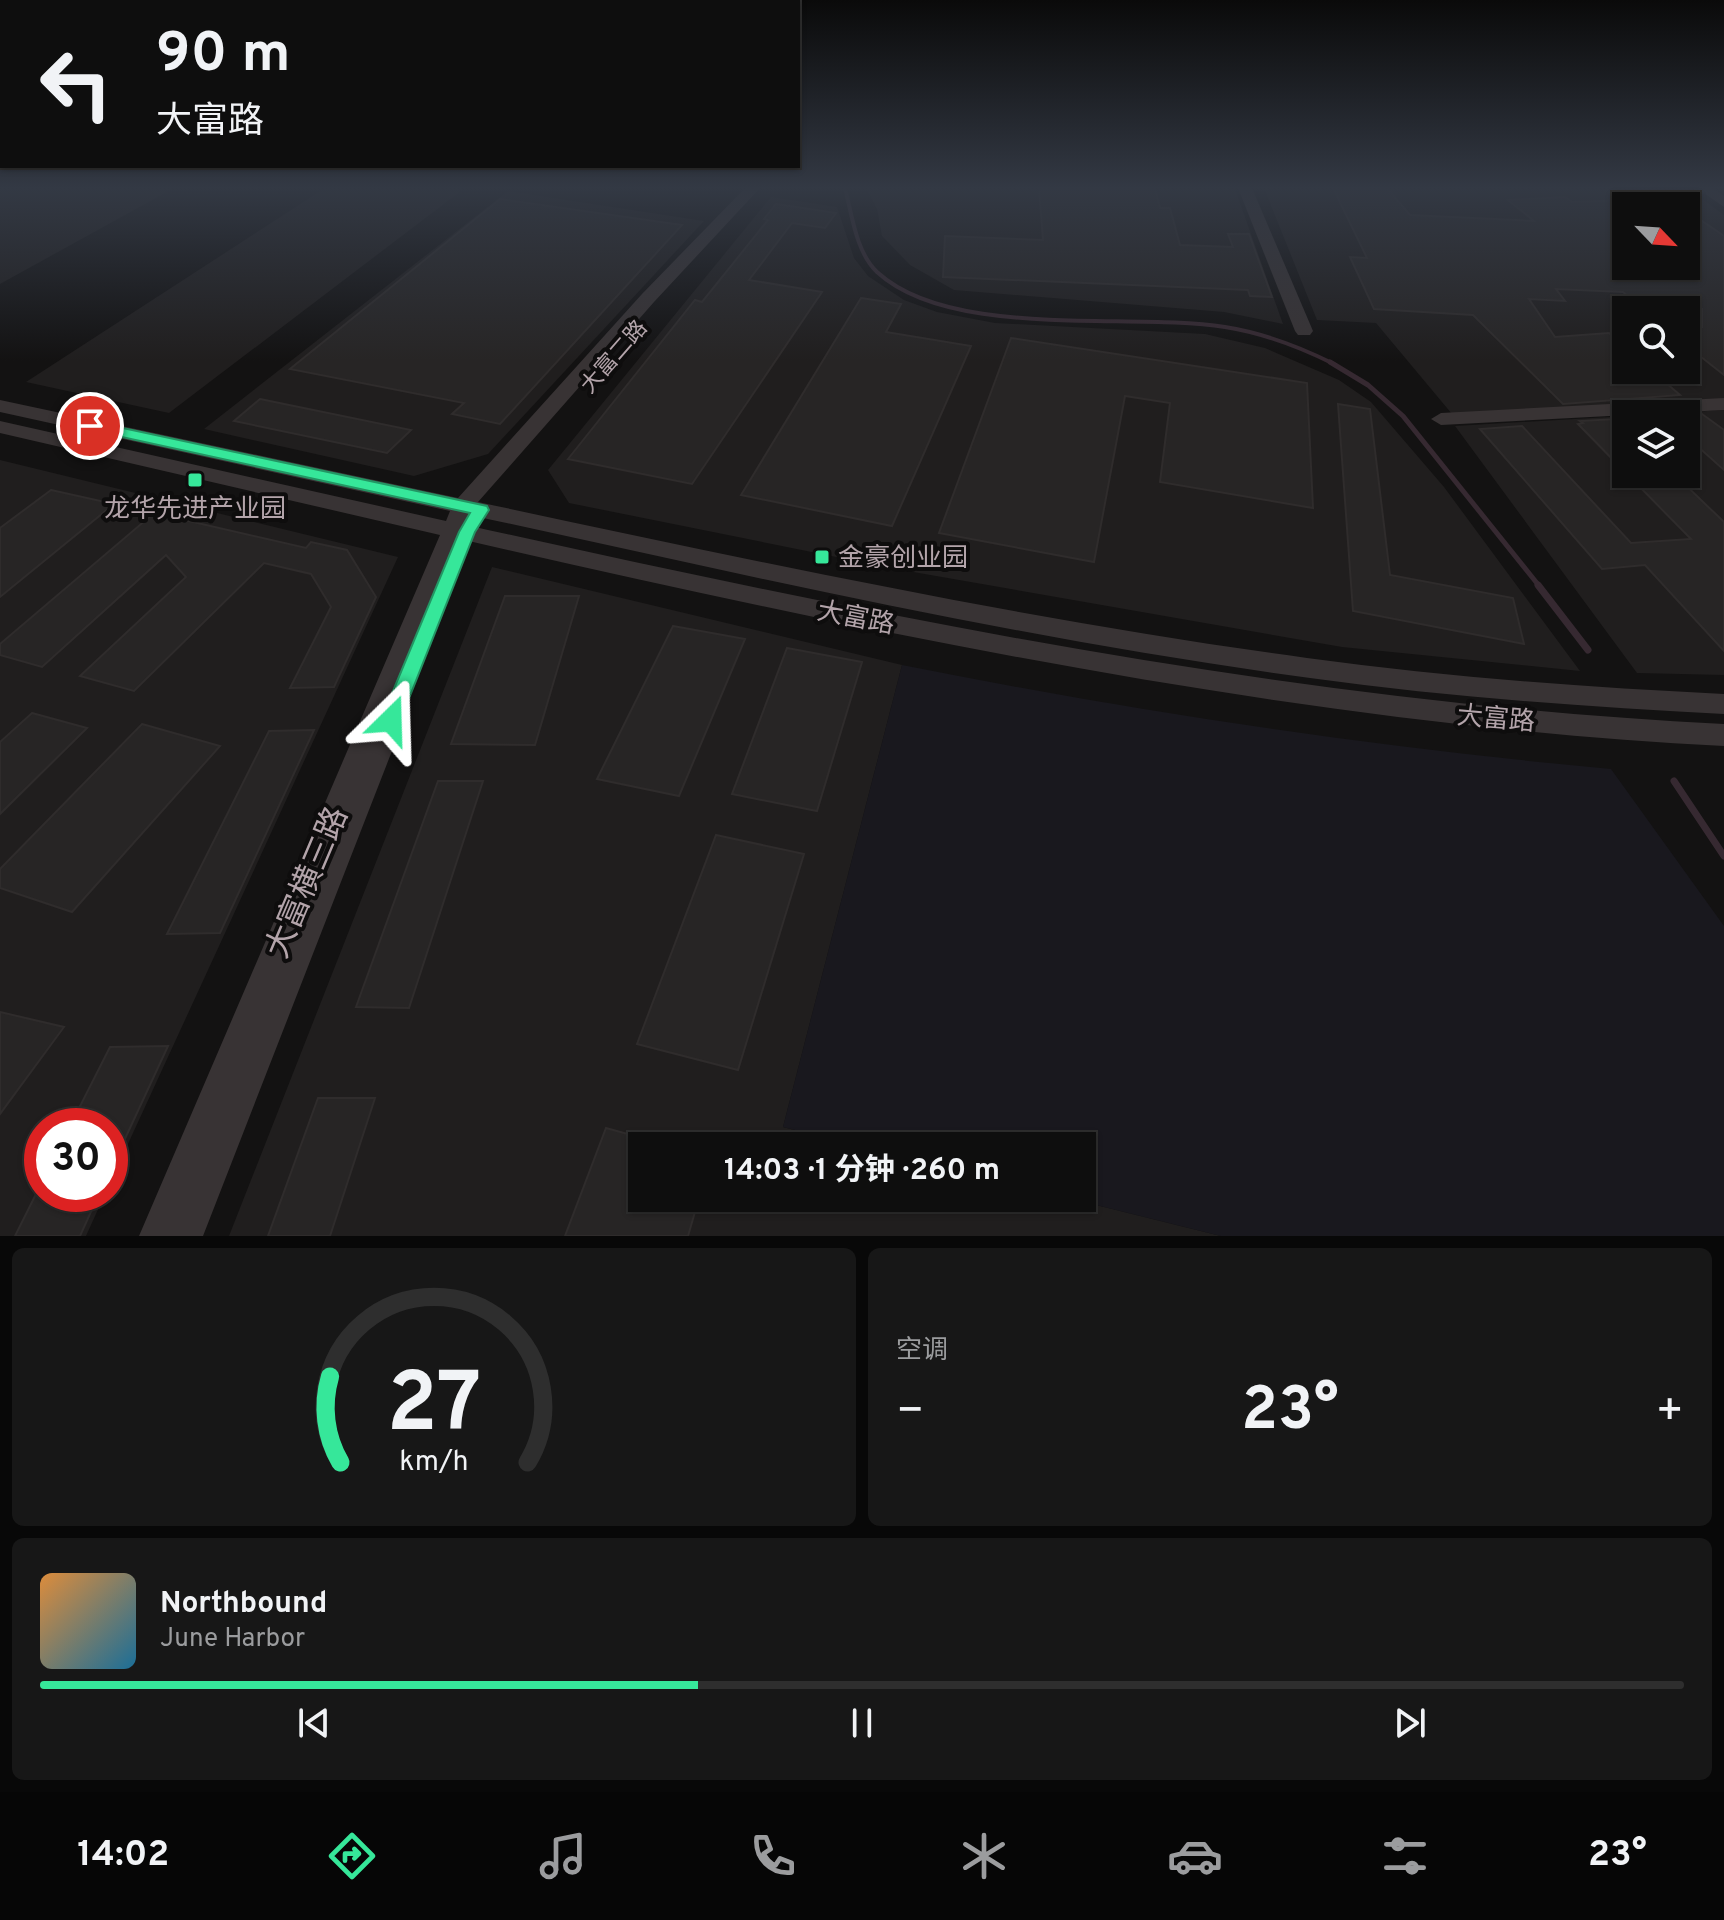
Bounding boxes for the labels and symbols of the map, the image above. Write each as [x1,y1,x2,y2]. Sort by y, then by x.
north arrow [1612,192,1700,280]
street label: 大富二路 [576,316,654,400]
pin [56,392,124,460]
marker: 龙华先进产业园 [186,471,204,489]
place label: 龙华先进产业园 [104,494,286,527]
place label: 金豪创业园 [838,543,968,576]
marker: 金豪创业园 [813,548,831,566]
street label: 大富路 [814,596,897,643]
position arrow [349,678,433,762]
street label: 大富路 [1455,701,1536,740]
street label: 大富横三路 [259,802,358,965]
speed limit sign: 30 [24,1108,128,1212]

